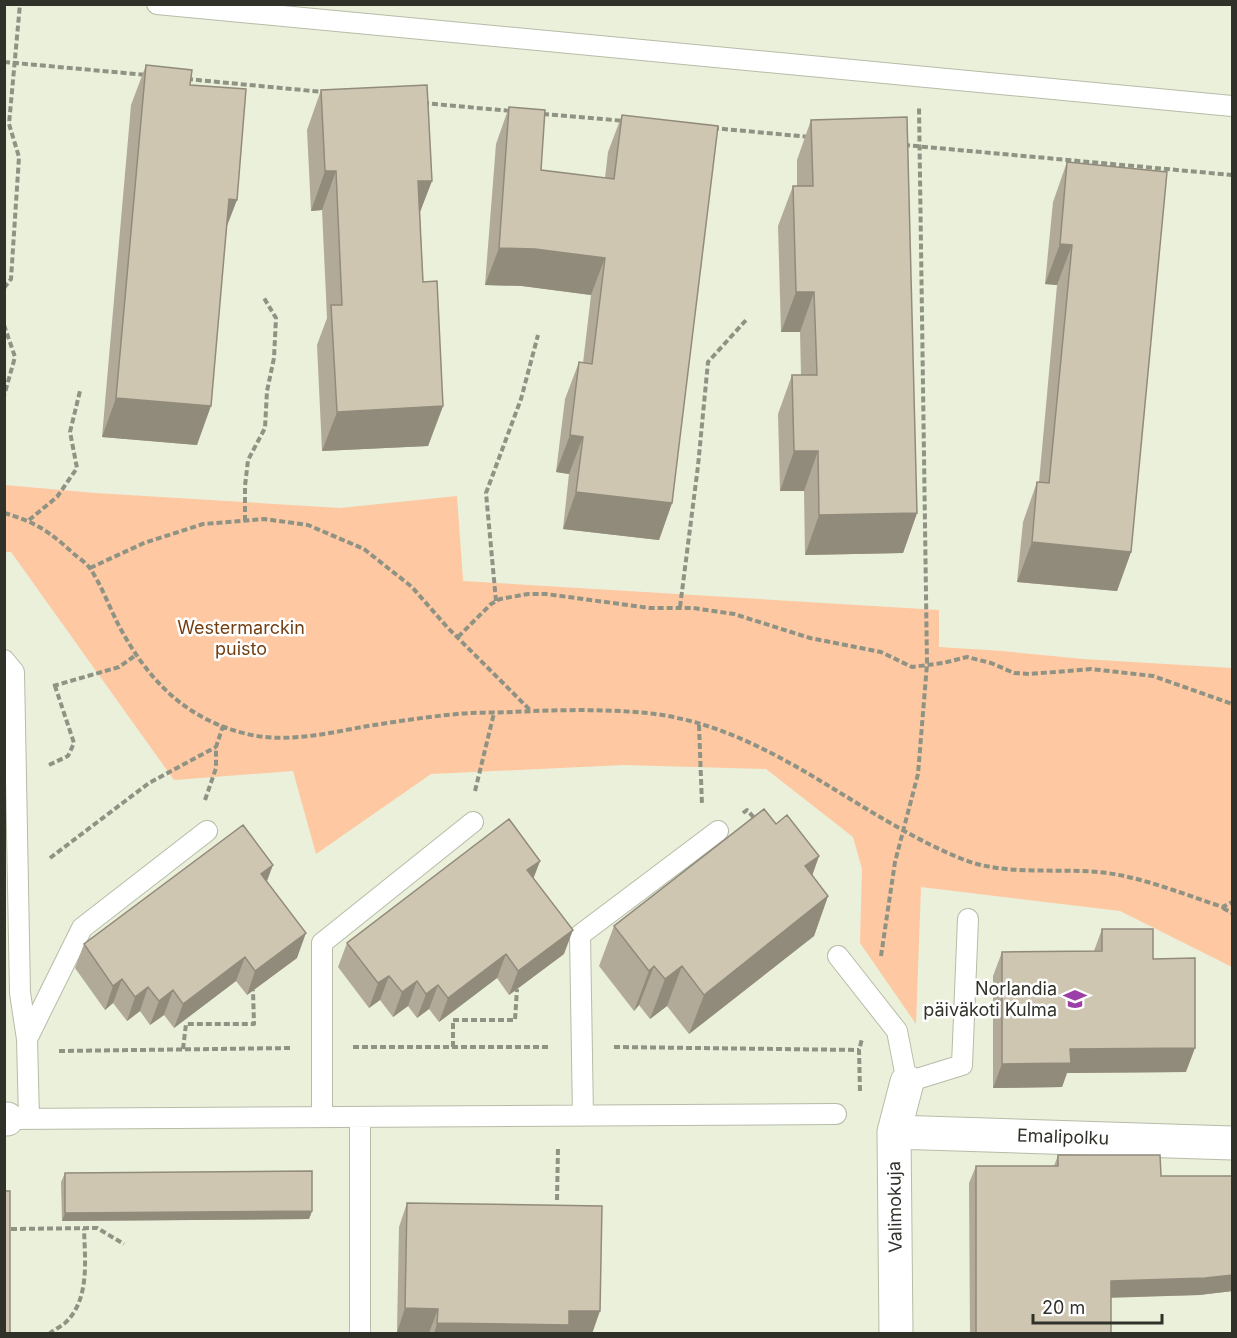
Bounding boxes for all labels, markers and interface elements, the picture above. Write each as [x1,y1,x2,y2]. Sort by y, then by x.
park label: Westermarckin puisto [177,617,305,659]
place label: Norlandia päiväkoti Kulma [923,978,1057,1020]
school or university icon: Norlandia päiväkoti Kulma [1062,986,1088,1012]
street label: Emalipolku [1017,1124,1109,1149]
street label: Valimokuja [883,1161,906,1253]
scale bar [1033,1287,1162,1325]
text: 20 m [1042,1297,1085,1318]

